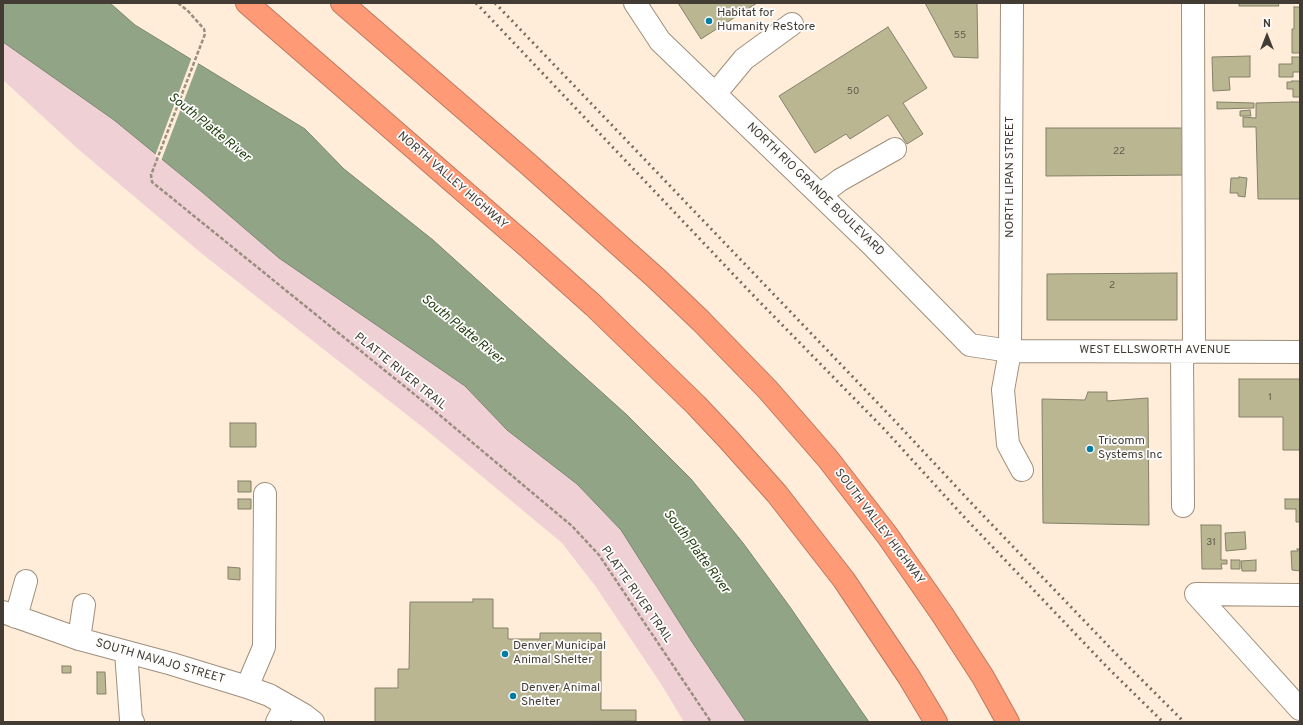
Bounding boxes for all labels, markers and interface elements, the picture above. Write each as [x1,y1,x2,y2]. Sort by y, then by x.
place label: Habitat for Humanity ReStore [717,7,815,35]
marker: Habitat for Humanity ReStore [704,16,714,26]
north arrow [1247,16,1287,56]
text: N [1263,17,1271,31]
house number: 55 [954,30,966,42]
house number: 50 [847,86,859,98]
water label: South Platte River [165,90,253,166]
street label: NORTH LIPAN STREET [1004,116,1018,238]
street label: NORTH RIO GRANDE BOULEVARD [743,120,887,260]
street label: NORTH VALLEY HIGHWAY [394,129,510,233]
house number: 22 [1113,146,1125,158]
house number: 2 [1109,280,1115,292]
water label: South Platte River [418,292,506,368]
street label: PLATTE RIVER TRAIL [351,330,449,414]
street label: WEST ELLSWORTH AVENUE [1079,344,1231,358]
house number: 1 [1268,392,1272,404]
place label: Tricomm Systems Inc [1098,435,1162,463]
marker: Tricomm Systems Inc [1085,444,1095,454]
street label: SOUTH VALLEY HIGHWAY [831,467,927,587]
water label: South Platte River [659,507,733,597]
house number: 31 [1206,537,1216,549]
street label: PLATTE RIVER TRAIL [597,544,675,646]
street label: SOUTH NAVAJO STREET [94,637,226,687]
place label: Denver Municipal Animal Shelter [513,640,606,668]
marker: Denver Municipal Animal Shelter [500,649,510,659]
place label: Denver Animal Shelter [521,682,600,710]
marker: Denver Animal Shelter [508,691,518,701]

